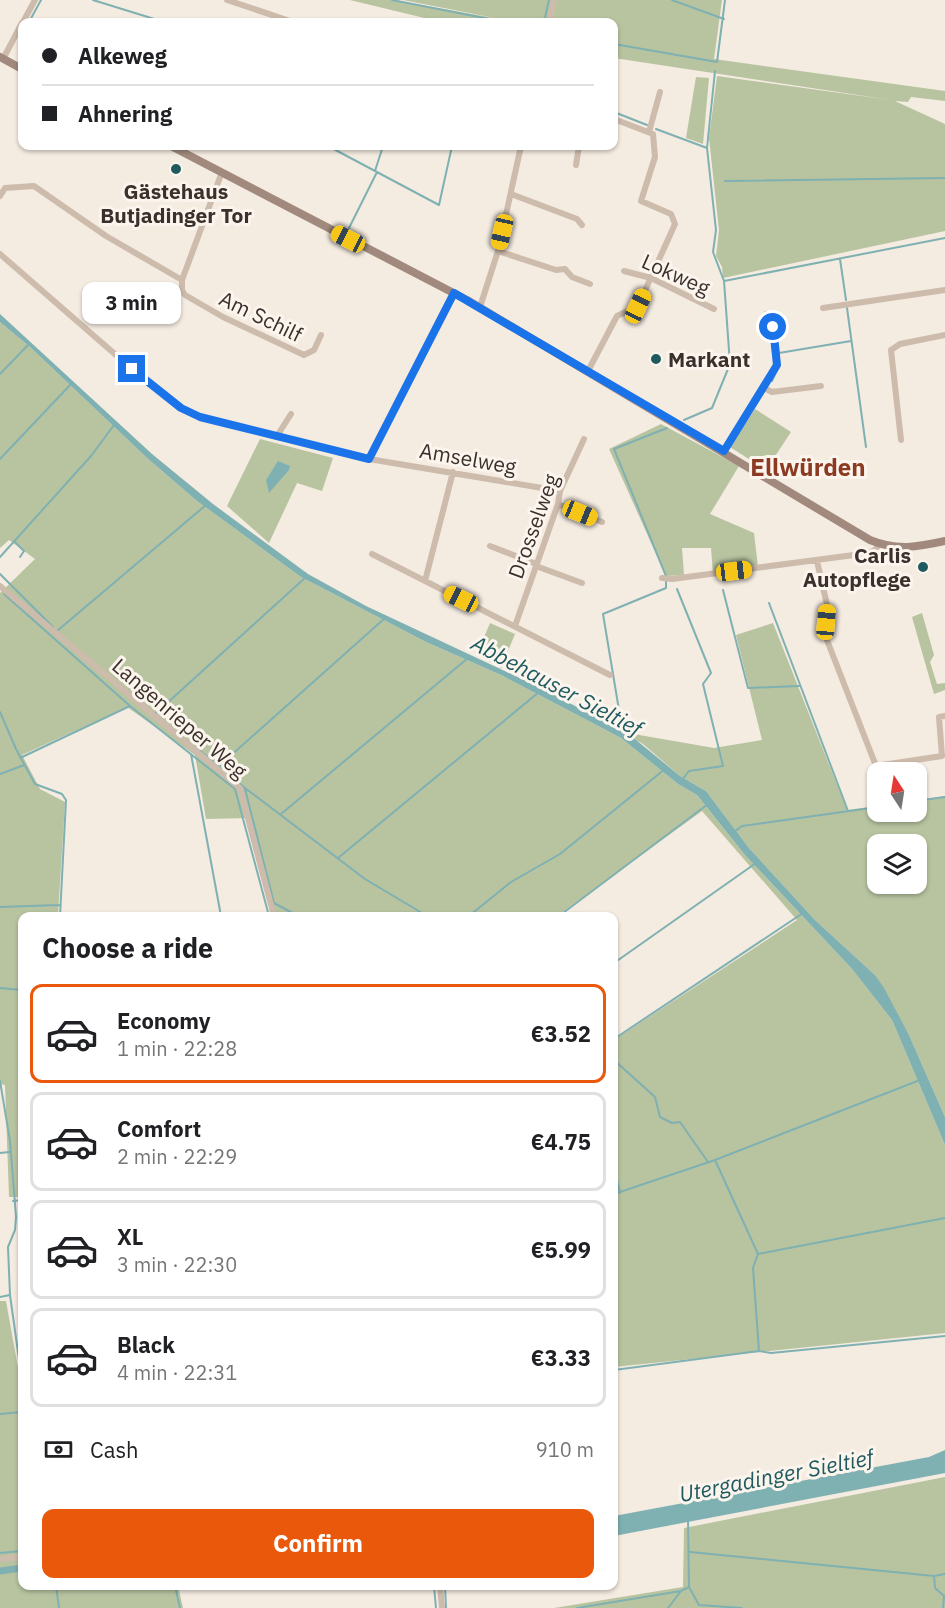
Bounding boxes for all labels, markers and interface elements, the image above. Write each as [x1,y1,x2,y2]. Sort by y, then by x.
text: Alkeweg [78,41,167,70]
text: Ahnering [78,99,172,128]
marker: Gästehaus Butjadinger Tor [169,162,183,176]
place label: Gästehaus Butjadinger Tor [100,177,252,229]
car [489,212,515,252]
car [328,223,368,255]
street label: Lokweg [638,247,714,301]
callout: 3 min [82,282,182,324]
street label: Am Schilf [215,284,307,348]
car [622,286,654,326]
text: 3 min [105,289,158,316]
route start [759,313,786,340]
place label: Markant [668,345,750,373]
marker: Markant [649,352,663,366]
route end [118,355,145,382]
street label: Amselweg [417,436,519,480]
district label: Ellwürden [750,451,866,483]
street label: Drosselweg [501,470,565,582]
car [560,498,600,528]
place label: Carlis Autopflege [803,541,911,593]
car [715,560,753,582]
marker: Carlis Autopflege [916,560,930,574]
car [441,583,481,615]
car [815,603,837,641]
water label: Abbehauser Sieltief [466,627,649,743]
street label: Langenrieper Weg [107,652,253,784]
north arrow [867,762,927,822]
map controls [867,762,927,894]
button: layers [867,834,927,894]
text: Choose a ride [42,930,213,965]
text: Economy [117,1006,211,1035]
icon: car [45,1007,99,1061]
text: €3.52 [531,1019,591,1048]
text: 1 min · 22:28 [117,1035,237,1062]
text: Comfort [117,1114,201,1143]
icon: car [45,1115,99,1169]
text: €4.75 [531,1127,591,1156]
text: 2 min · 22:29 [117,1143,237,1170]
text: XL [117,1222,143,1251]
icon: car [45,1223,99,1277]
text: €5.99 [531,1235,591,1264]
text: 3 min · 22:30 [117,1251,237,1278]
text: Black [117,1330,175,1359]
icon: car [45,1331,99,1385]
text: €3.33 [531,1343,591,1372]
text: 4 min · 22:31 [117,1359,237,1386]
icon: cash [42,1433,75,1466]
text: Cash [90,1435,139,1464]
text: 910 m [536,1436,594,1463]
water label: Utergadinger Sieltief [676,1442,878,1508]
button: Confirm [42,1509,594,1578]

